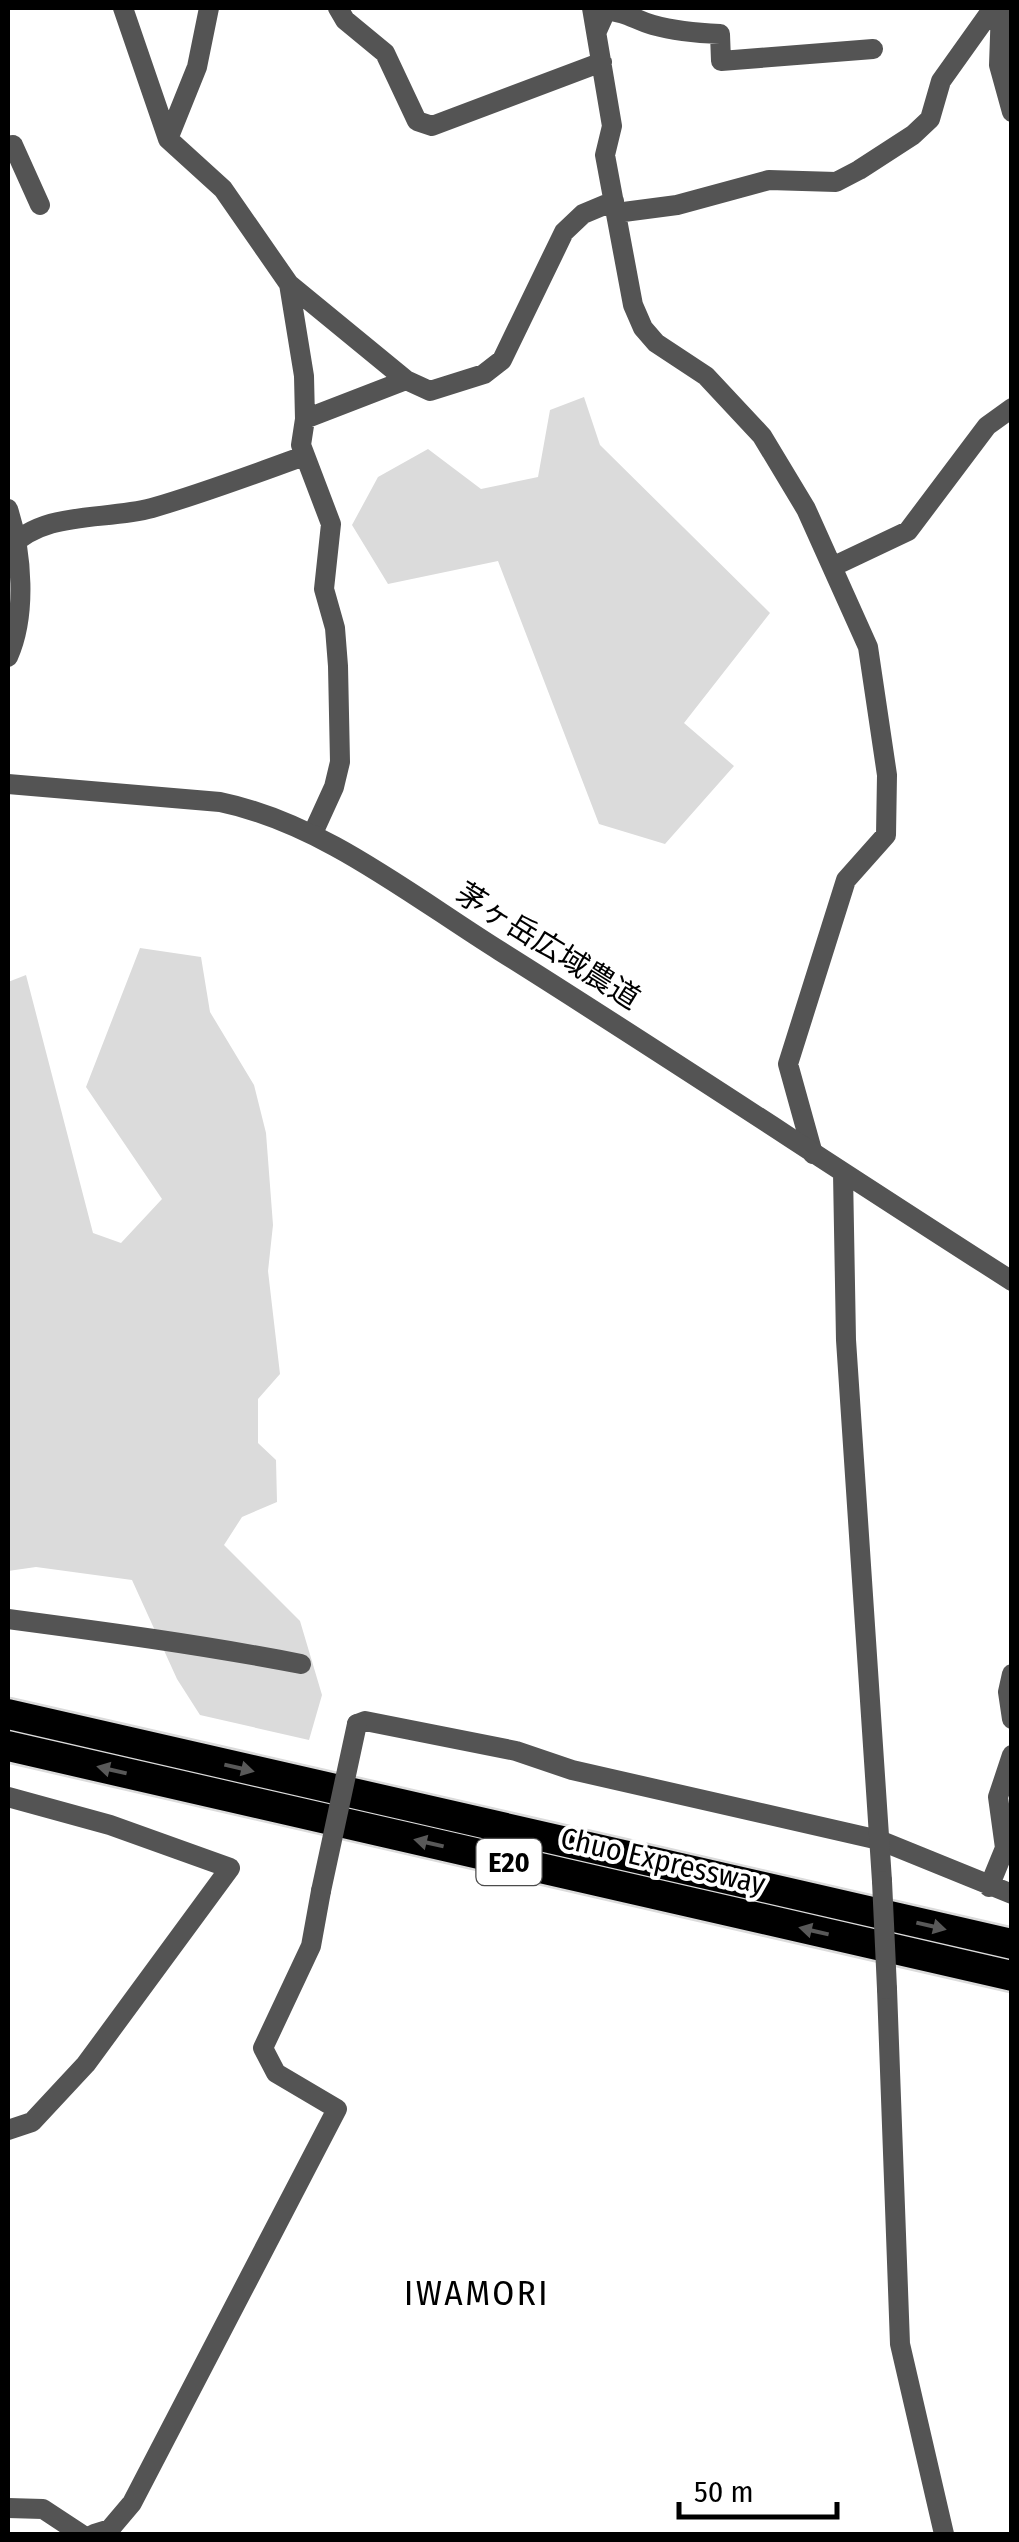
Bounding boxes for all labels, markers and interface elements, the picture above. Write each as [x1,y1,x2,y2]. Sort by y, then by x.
street label: 茅ヶ岳広域農道 [449,875,647,1017]
one-way arrow [224,1761,255,1776]
one-way arrow [96,1762,127,1777]
street label: Chuo Expressway [557,1820,769,1902]
one-way arrow [413,1835,444,1851]
road number: E20 [476,1839,542,1885]
one-way arrow [916,1918,947,1934]
one-way arrow [798,1923,829,1938]
district label: IWAMORI [404,2272,550,2314]
scale bar [679,2457,836,2519]
text: 50 m [694,2474,754,2510]

